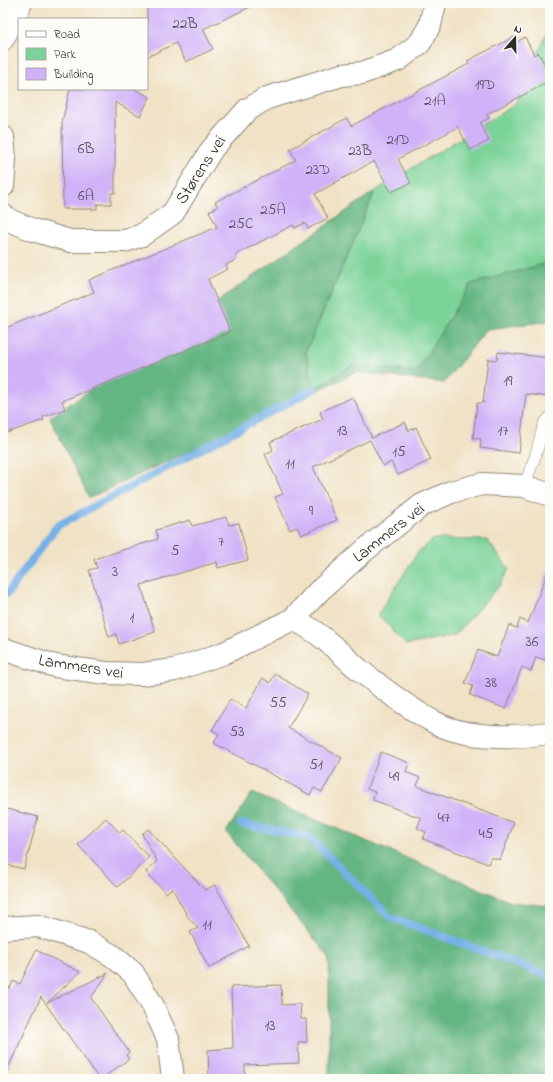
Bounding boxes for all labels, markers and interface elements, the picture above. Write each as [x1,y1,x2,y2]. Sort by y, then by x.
house number: 22B [172,13,198,35]
legend [18,18,148,90]
north arrow [495,18,535,58]
text: N [512,21,524,38]
text: Road [54,26,80,44]
text: Park [54,46,76,64]
text: Building [53,66,93,85]
house number: 19D [475,74,495,96]
house number: 21A [424,90,446,112]
house number: 21D [386,129,410,151]
street label: Størens vei [169,131,233,209]
house number: 6B [78,138,94,160]
house number: 23B [348,140,372,162]
house number: 23D [306,159,330,181]
house number: 6A [78,185,94,207]
house number: 25A [260,199,286,221]
house number: 25C [229,213,253,235]
house number: 19 [503,370,513,392]
house number: 13 [337,420,347,442]
house number: 17 [498,420,508,442]
house number: 15 [392,441,406,463]
house number: 11 [285,453,295,475]
street label: Lammers vei [348,497,430,569]
house number: 9 [309,500,314,522]
house number: 7 [218,531,224,553]
house number: 5 [171,540,180,562]
house number: 3 [112,561,118,583]
house number: 1 [130,607,135,629]
house number: 36 [526,631,539,653]
street label: Lammers vei [37,648,125,686]
house number: 38 [485,672,497,694]
house number: 55 [269,692,287,714]
house number: 53 [230,721,244,743]
house number: 51 [309,754,323,776]
house number: 49 [389,766,400,788]
house number: 47 [438,807,450,829]
house number: 45 [479,823,494,845]
house number: 11 [202,914,212,936]
house number: 13 [265,1015,275,1037]

